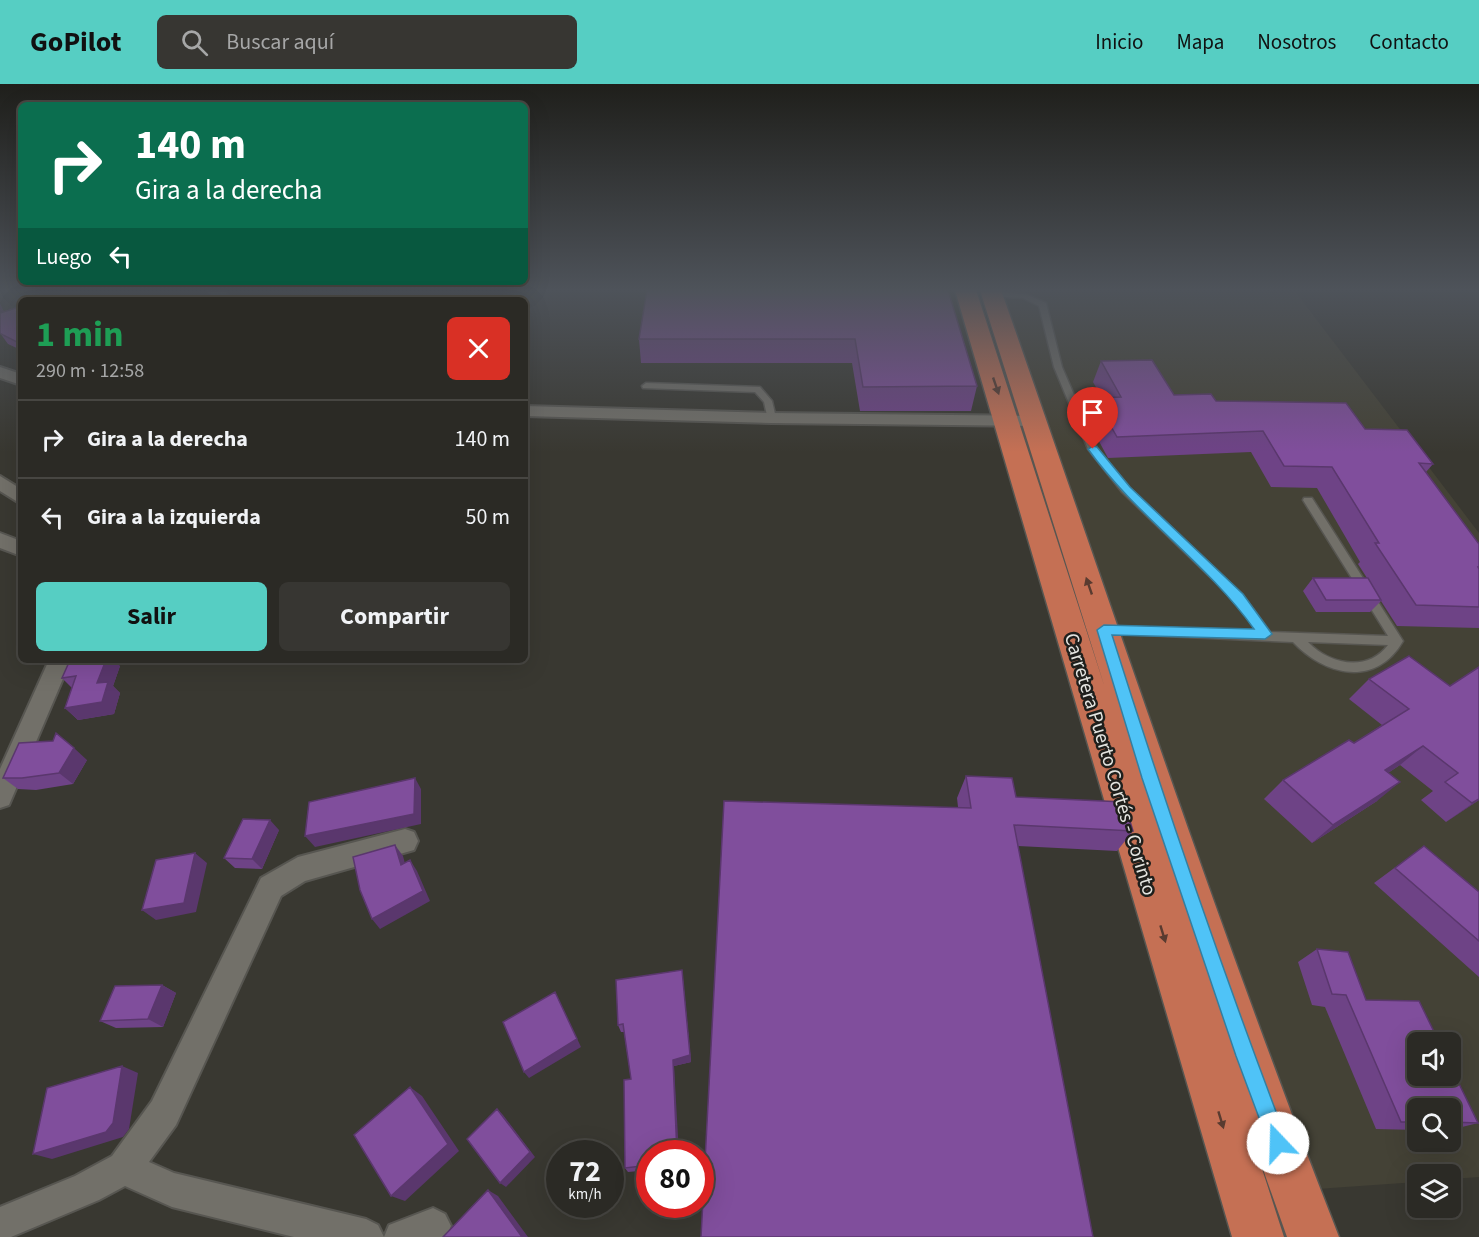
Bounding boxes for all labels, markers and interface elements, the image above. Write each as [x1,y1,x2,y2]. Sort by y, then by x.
search box [157,15,577,69]
text: GoPilot [30,22,121,62]
icon: search [178,26,211,59]
text: Buscar aquí [226,26,334,58]
text: Inicio [1095,27,1143,57]
text: Mapa [1176,27,1224,57]
text: Nosotros [1257,27,1336,57]
text: Contacto [1369,27,1449,57]
text: 140 m [135,115,246,175]
icon: right [36,126,114,204]
text: Gira a la derecha [135,171,322,210]
icon: left [104,240,137,273]
text: Luego [36,241,92,273]
text: 1 min [36,309,124,360]
button: close [447,317,510,380]
text: 290 m · 12:58 [36,357,144,385]
one-way arrow [991,377,1001,395]
pin [1067,387,1118,449]
icon: arrive [1076,396,1109,429]
icon: right [36,423,69,456]
text: Gira a la derecha [87,423,248,455]
text: 140 m [455,423,510,455]
icon: left [36,501,69,534]
text: Gira a la izquierda [87,501,261,533]
text: 50 m [465,501,510,533]
one-way arrow [1084,577,1093,595]
button: Salir [36,582,267,651]
button: Compartir [279,582,510,651]
street label: Carretera Puerto Cortés - Corinto [1057,630,1163,899]
one-way arrow [1159,925,1168,943]
map controls [1407,1032,1461,1218]
button: sound [1407,1032,1461,1086]
button: search [1407,1098,1461,1152]
one-way arrow [1217,1111,1226,1129]
position arrow [1246,1111,1310,1175]
speed limit sign: 80 [636,1140,714,1218]
text: 72 [569,1150,601,1193]
button: layers [1407,1164,1461,1218]
text: km/h [568,1184,602,1205]

